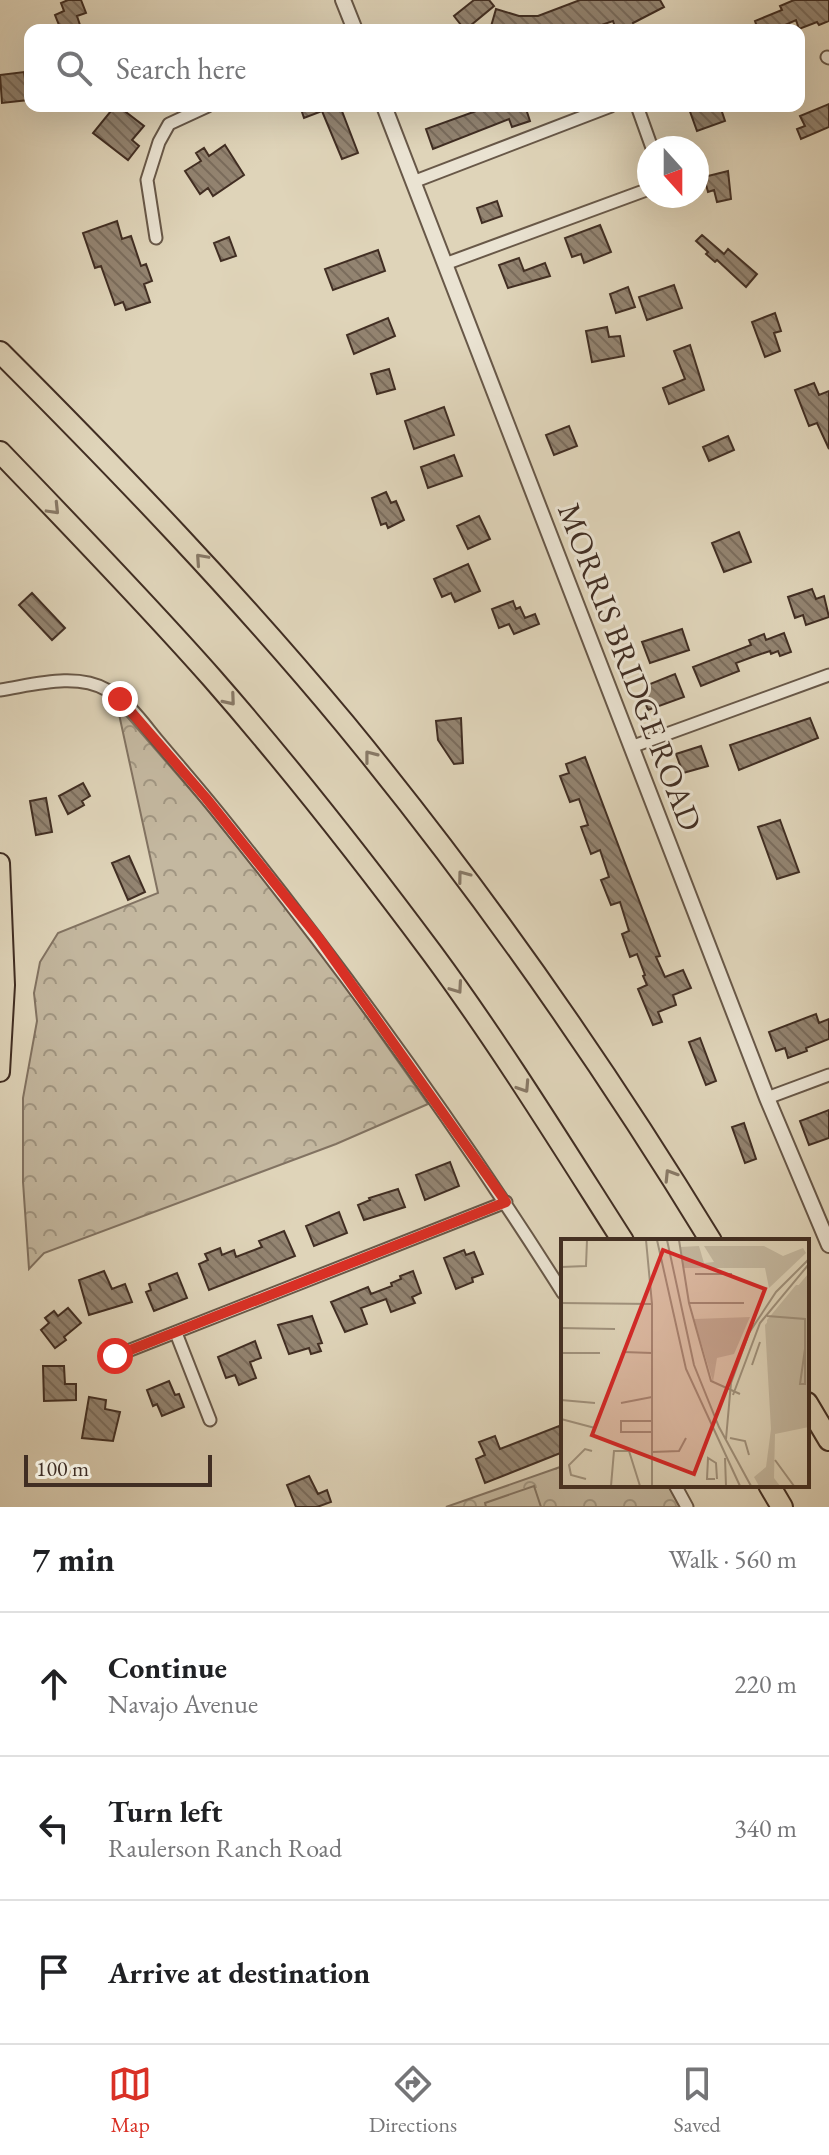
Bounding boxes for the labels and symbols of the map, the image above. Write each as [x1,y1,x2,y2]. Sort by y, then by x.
north arrow [637,136,709,208]
street label: MORRIS BRIDGE ROAD [548,497,712,837]
one-way arrow [45,499,59,514]
one-way arrow [196,553,210,568]
route end [102,681,138,717]
one-way arrow [220,691,235,705]
one-way arrow [365,751,380,765]
one-way arrow [458,871,472,885]
one-way arrow [447,980,462,994]
one-way arrow [514,1078,529,1093]
one-way arrow [665,1169,680,1183]
inset map [561,1239,809,1487]
route start [97,1338,133,1374]
scale bar [24,1451,212,1487]

